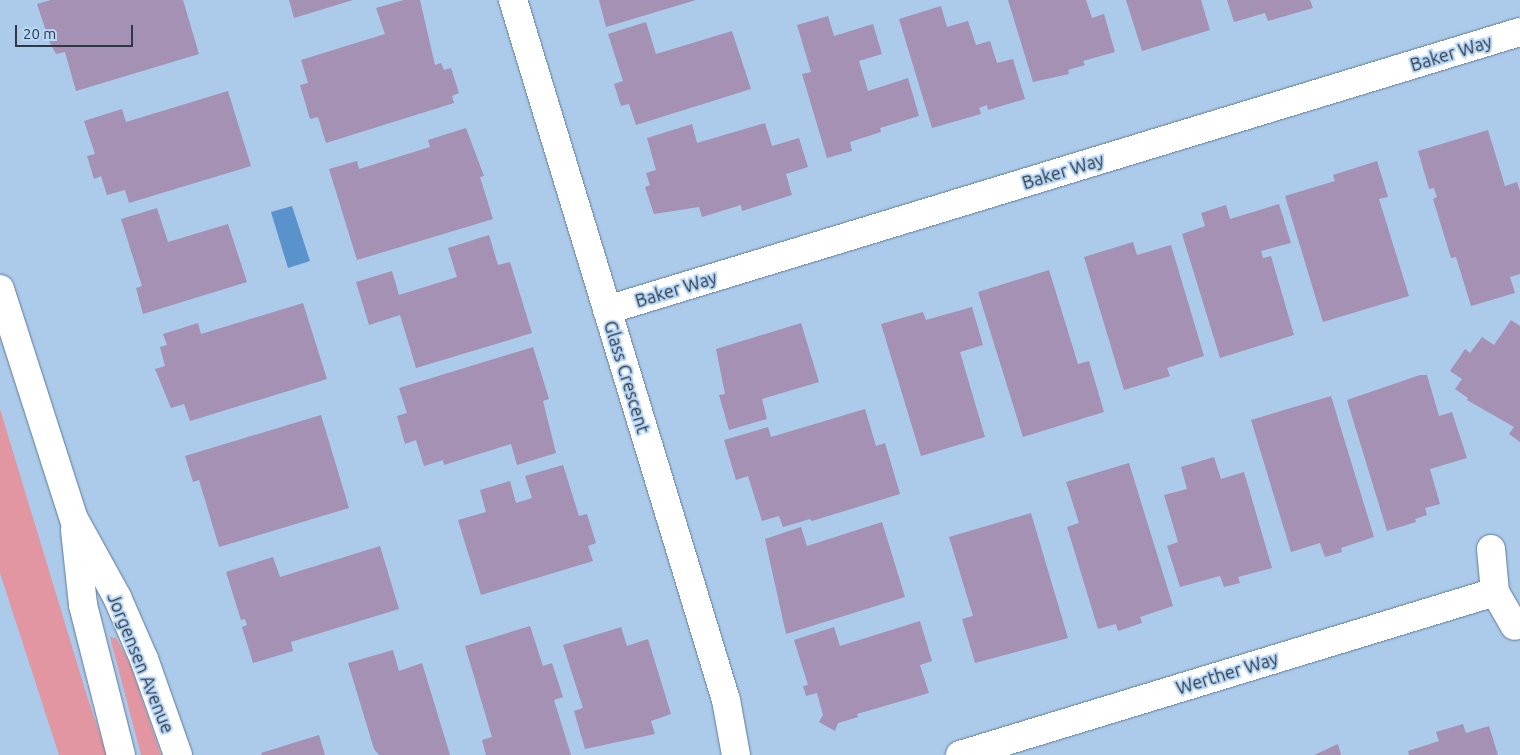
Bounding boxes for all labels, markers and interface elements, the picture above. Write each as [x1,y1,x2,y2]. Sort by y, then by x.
scale bar [18,15,135,47]
text: 20 m [23,25,56,42]
street label: Baker Way [1407,30,1495,76]
street label: Baker Way [1019,148,1107,194]
street label: Baker Way [632,266,720,312]
street label: Glass Crescent [600,318,654,436]
street label: Jorgensen Avenue [103,590,179,736]
street label: Werther Way [1173,647,1281,699]

